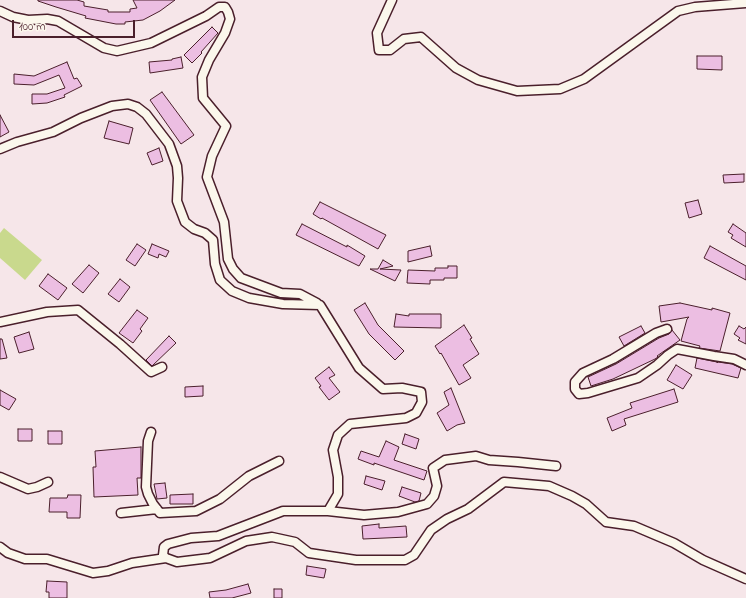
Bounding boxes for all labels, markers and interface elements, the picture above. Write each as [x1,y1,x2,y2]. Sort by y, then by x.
scale bar [14,12,137,38]
text: 100 m [19,18,46,36]

